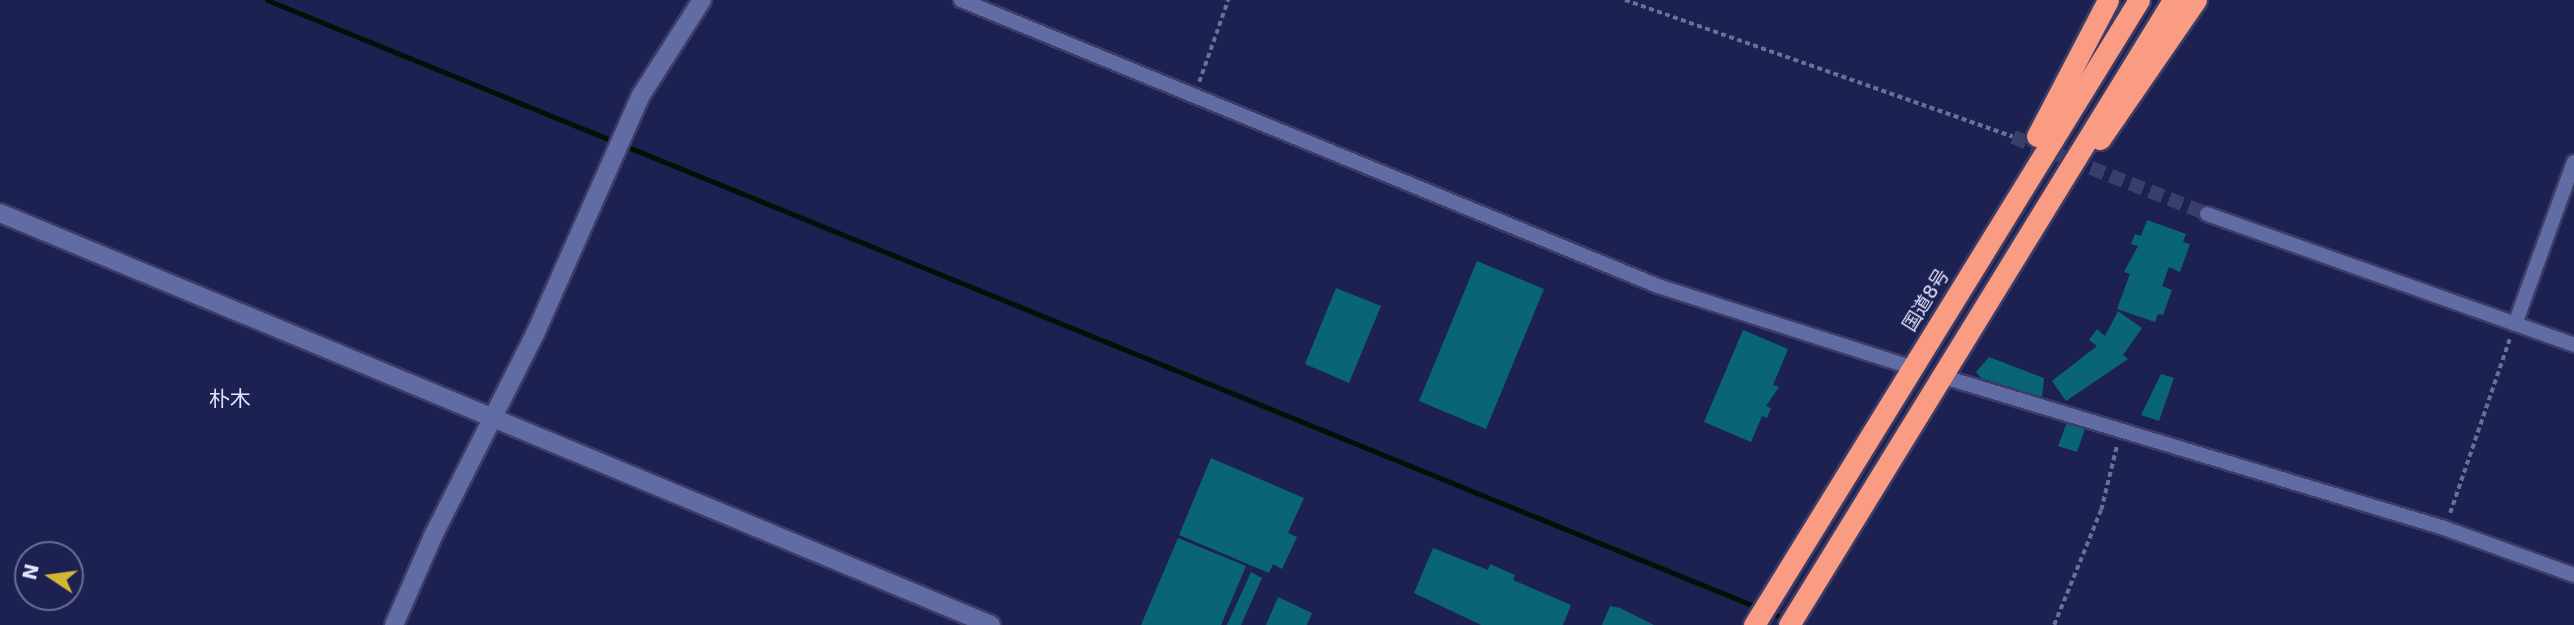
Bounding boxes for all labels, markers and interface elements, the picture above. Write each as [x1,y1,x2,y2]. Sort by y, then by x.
street label: 国道8号 [1898,265,1954,335]
district label: 朴木 [209,386,251,412]
north arrow [14,541,84,611]
text: N [18,562,43,582]

